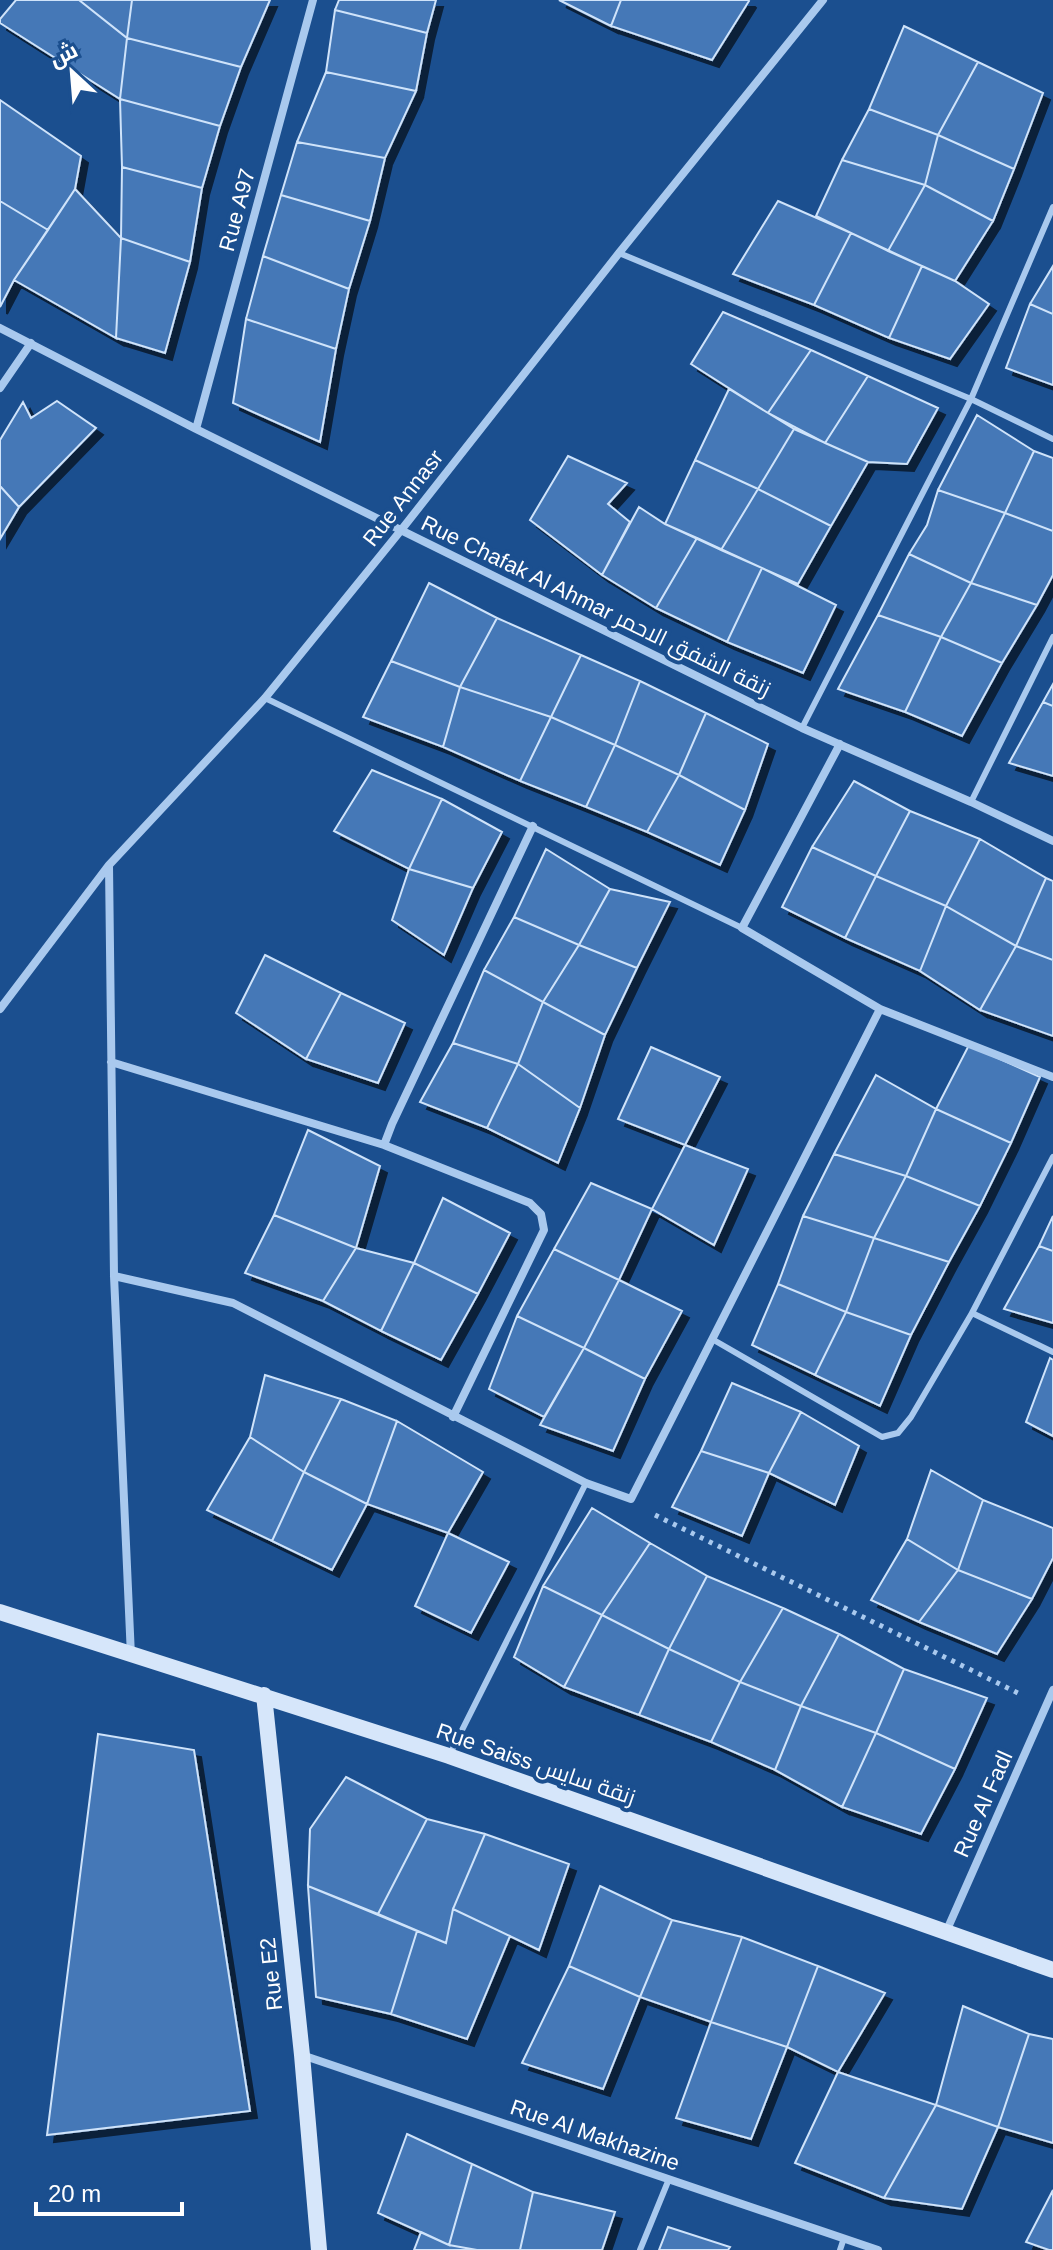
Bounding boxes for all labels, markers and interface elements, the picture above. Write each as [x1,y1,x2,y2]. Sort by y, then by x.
north arrow [32,32,112,112]
text: ش [45,37,82,73]
street label: Rue A97 [214,166,260,254]
street label: Rue Annasr [358,445,448,551]
street label: Rue Chafak Al Ahmar زنقة الشفق الاحمر [417,510,775,703]
street label: Rue Saiss زنقة سايس [433,1718,639,1811]
street label: Rue Al Fadl [948,1747,1018,1861]
street label: Rue E2 [255,1936,287,2012]
street label: Rue Al Makhazine [507,2094,683,2176]
scale bar [36,2166,182,2216]
text: 20 m [48,2180,101,2207]

